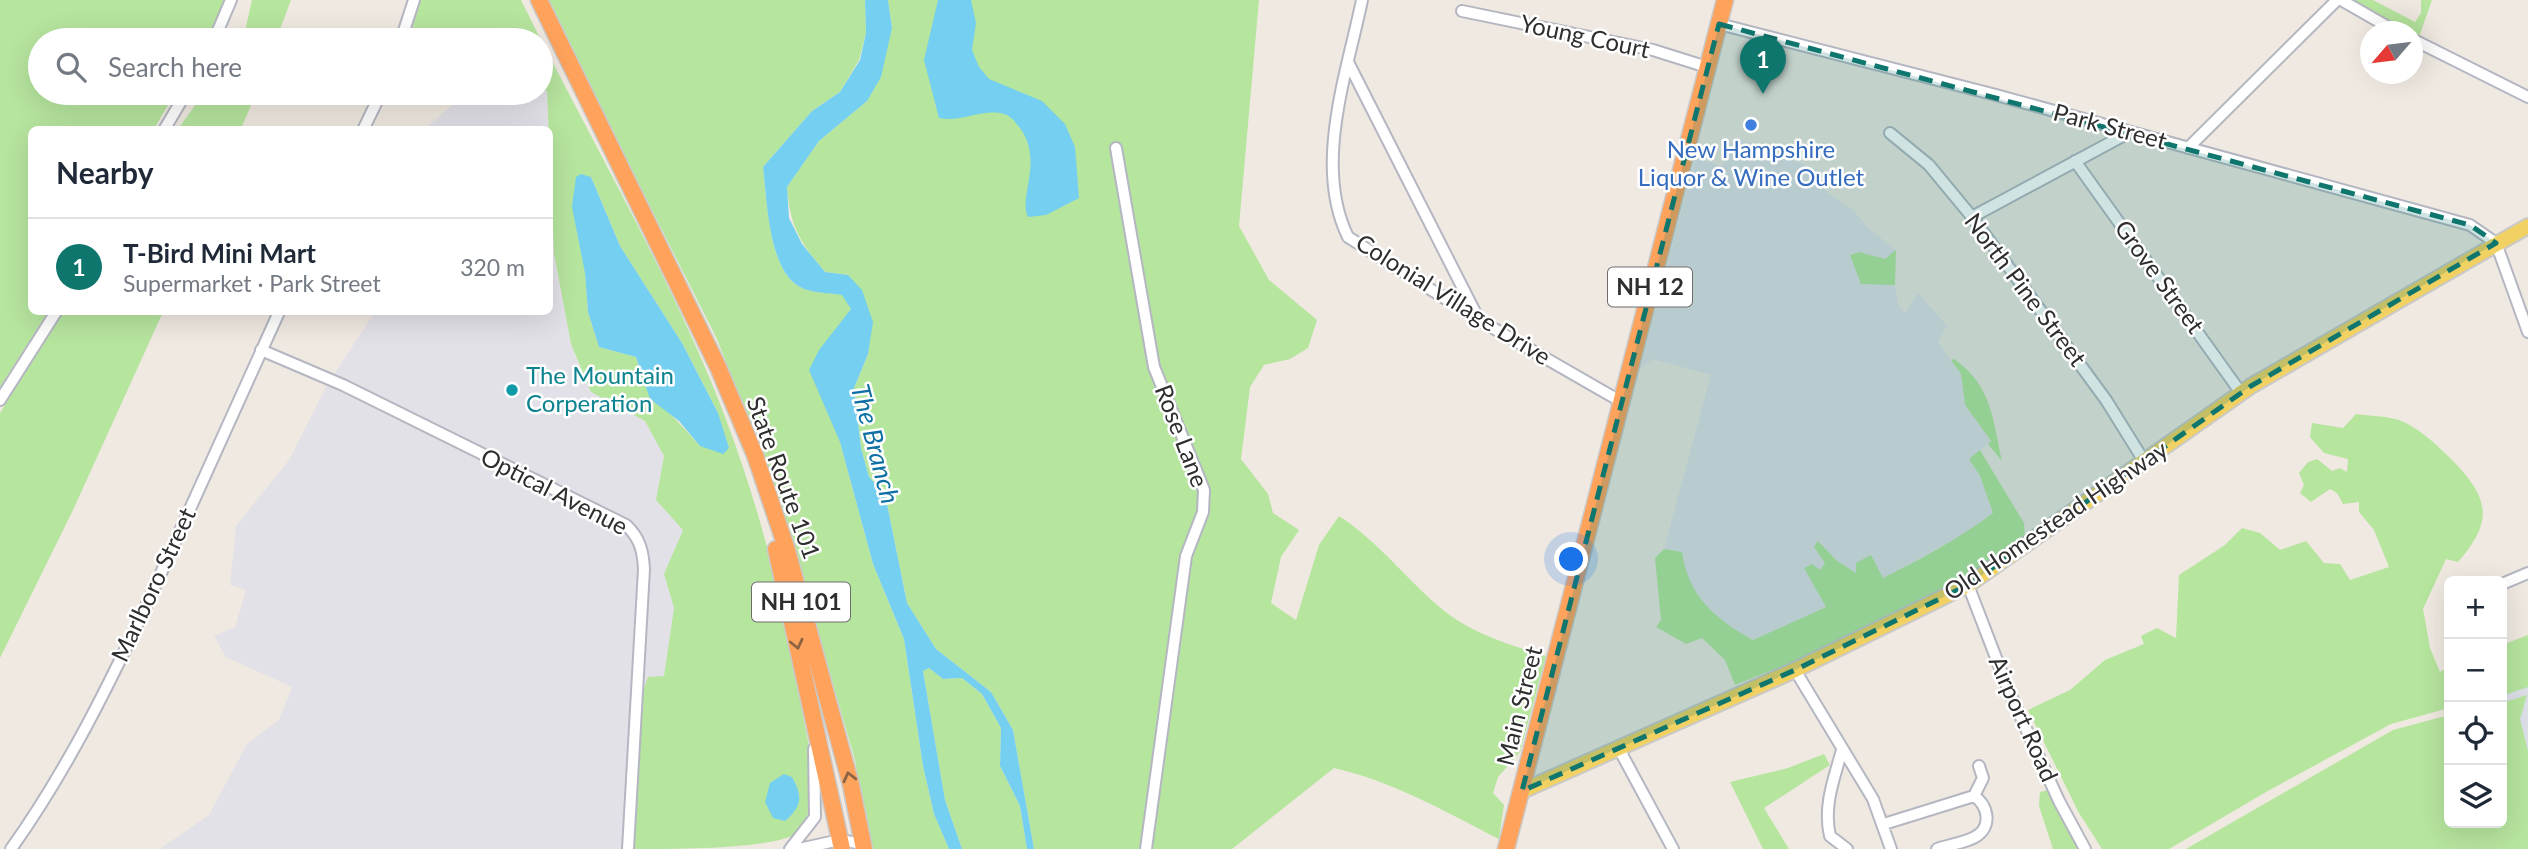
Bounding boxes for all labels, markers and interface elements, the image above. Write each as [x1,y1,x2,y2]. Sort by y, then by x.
street label: Young Court [1518,8,1653,63]
north arrow [2360,21,2423,84]
search box [28,28,553,105]
pin: 1 [1740,36,1786,94]
icon: search [52,48,90,86]
text: Search here [108,51,242,83]
street label: Park Street [2050,97,2171,155]
marker: New Hampshire Liquor & Wine Outlet [1743,117,1759,133]
place label: New Hampshire Liquor & Wine Outlet [1638,134,1865,191]
text: Nearby [56,154,154,190]
street label: North Pine Street [1959,207,2093,372]
street label: Grove Street [2109,214,2211,339]
street label: Colonial Village Drive [1351,227,1557,370]
text: T-Bird Mini Mart [123,237,316,269]
text: 1 [72,253,86,281]
text: 320 m [460,253,525,281]
road number: NH 12 [1608,268,1692,306]
text: Supermarket · Park Street [123,269,381,297]
place label: The Mountain Corperation [526,360,674,417]
water label: The Branch [845,380,907,507]
street label: Rose Lane [1150,380,1215,491]
marker: The Mountain Corperation [504,382,520,398]
street label: State Route 101 [742,392,827,563]
street label: Old Homestead Highway [1938,434,2173,606]
street label: Optical Avenue [476,441,633,540]
street label: Marlboro Street [104,502,201,666]
your location [1554,542,1588,576]
map controls [2444,576,2507,828]
button: + [2444,576,2507,639]
road number: NH 101 [752,582,850,622]
one-way arrow [789,638,804,650]
button: − [2444,639,2507,702]
street label: Main Street [1490,642,1548,768]
street label: Airport Road [1984,651,2065,786]
button: locate [2444,702,2507,765]
button: layers [2444,765,2507,828]
one-way arrow [843,772,857,784]

